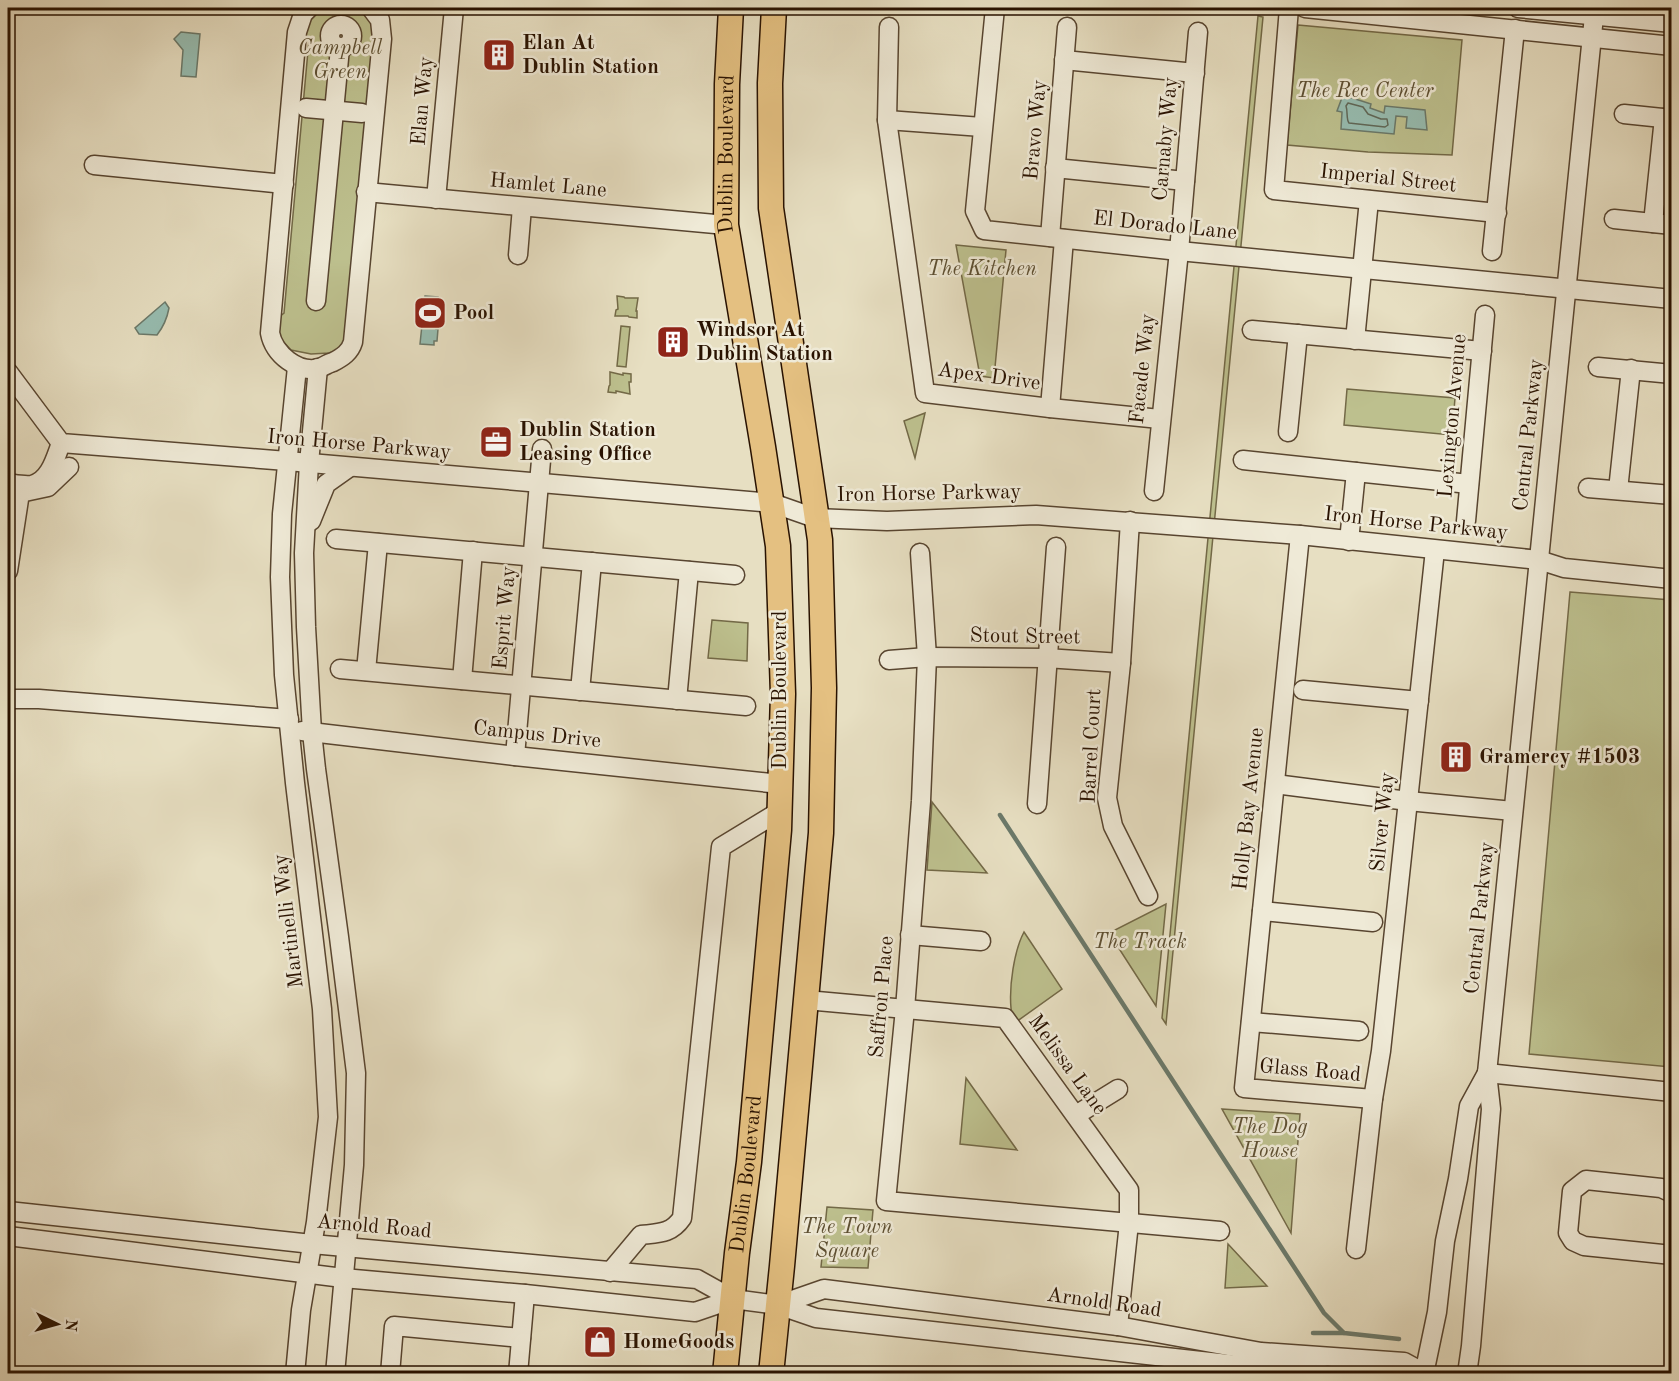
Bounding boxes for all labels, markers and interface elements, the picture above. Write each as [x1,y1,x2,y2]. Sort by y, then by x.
place label: Elan At Dublin Station [522,33,659,78]
building icon: Elan At Dublin Station [481,37,517,73]
park label: Campbell Green [298,38,382,83]
street label: Elan Way [409,55,437,147]
street label: Dublin Boulevard [714,74,738,235]
street label: Carnaby Way [1150,76,1182,202]
street label: Bravo Way [1021,79,1051,181]
park label: The Rec Center [1296,81,1435,102]
street label: Imperial Street [1319,161,1457,197]
street label: Hamlet Lane [489,170,607,202]
street label: El Dorado Lane [1092,208,1238,244]
park label: The Kitchen [927,259,1037,280]
sports icon: Pool [412,295,448,331]
place label: Pool [453,303,494,324]
street label: Facade Way [1127,313,1159,425]
place label: Windsor At Dublin Station [696,320,833,365]
building icon: Windsor At Dublin Station [655,324,691,360]
street label: Lexington Avenue [1435,333,1471,499]
street label: Central Parkway [1511,358,1547,512]
street label: Apex Drive [936,359,1042,395]
place label: Dublin Station Leasing Office [519,420,656,465]
office icon: Dublin Station Leasing Office [478,424,514,460]
street label: Iron Horse Parkway [266,426,452,464]
street label: Iron Horse Parkway [836,482,1022,506]
street label: Iron Horse Parkway [1323,504,1509,544]
street label: Esprit Way [490,565,520,671]
street label: Dublin Boulevard [770,611,791,769]
street label: Stout Street [969,626,1081,648]
street label: Barrel Court [1079,688,1105,804]
street label: Campus Drive [472,718,602,752]
street label: Holly Bay Avenue [1230,727,1268,891]
building icon: Gramercy #1503 [1438,739,1474,775]
place label: Gramercy #1503 [1479,747,1640,768]
street label: Silver Way [1367,771,1399,873]
street label: Central Parkway [1462,841,1498,995]
street label: Martinelli Way [270,853,308,989]
park label: The Track [1093,932,1187,953]
street label: Saffron Place [866,935,898,1059]
street label: Melissa Lane [1024,1011,1110,1119]
street label: Glass Road [1258,1056,1362,1086]
street label: Dublin Boulevard [727,1094,765,1254]
park label: The Dog House [1232,1117,1308,1162]
street label: Arnold Road [315,1211,433,1243]
park label: The Town Square [802,1217,892,1262]
street label: Arnold Road [1045,1285,1163,1321]
north arrow [27,1294,87,1354]
text: N [61,1318,78,1333]
shop icon: HomeGoods [582,1324,618,1360]
place label: HomeGoods [623,1332,734,1353]

